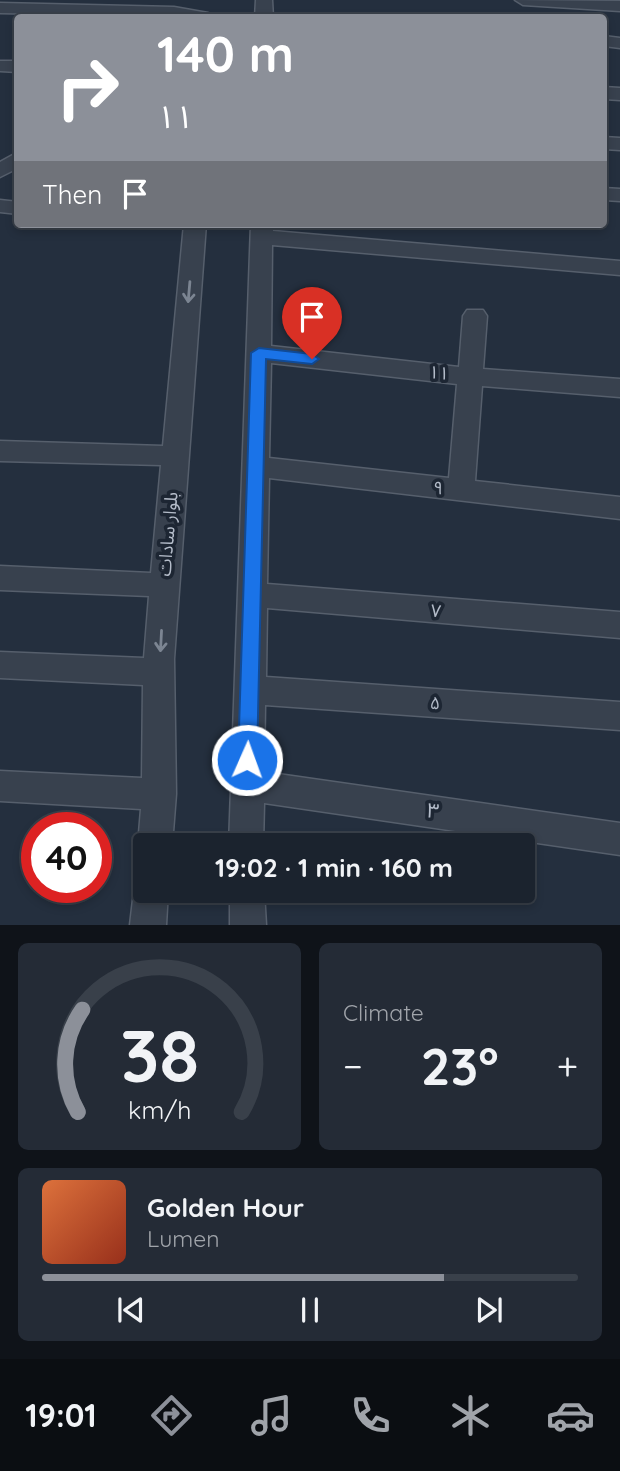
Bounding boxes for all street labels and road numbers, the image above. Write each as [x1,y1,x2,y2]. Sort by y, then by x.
street label: ۱۱ [428,360,450,385]
street label: ۹ [432,475,445,500]
street label: بلوار سادات [152,491,183,577]
street label: ۷ [430,599,442,622]
street label: ۵ [429,691,441,714]
street label: ۳ [425,796,441,824]

